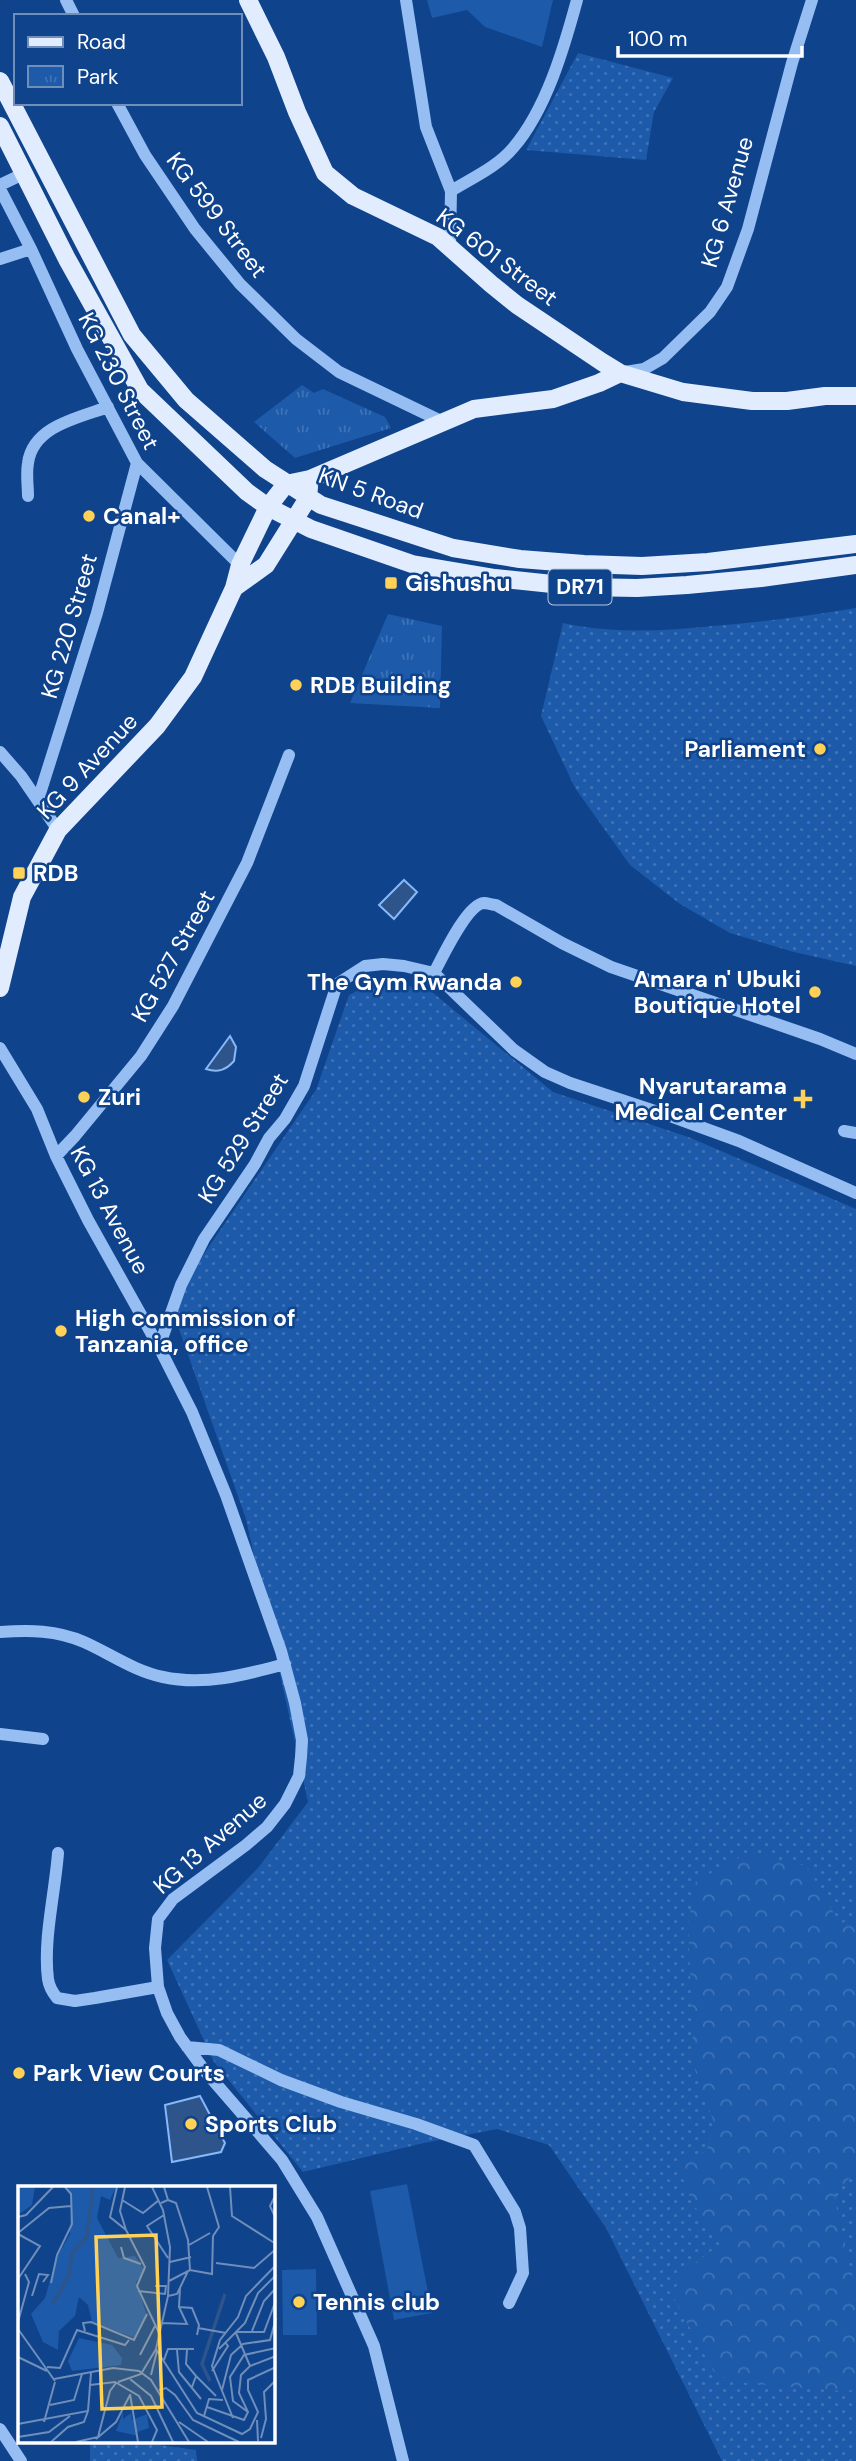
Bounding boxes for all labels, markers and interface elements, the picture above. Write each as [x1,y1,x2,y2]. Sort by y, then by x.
legend [14,14,242,105]
scale bar [618,14,802,58]
text: 100 m [628,25,688,53]
text: Road [77,28,126,56]
text: Park [77,63,119,91]
street label: KG 6 Avenue [694,133,760,271]
street label: KG 599 Street [160,146,274,284]
street label: KG 601 Street [430,201,564,313]
street label: KG 230 Street [72,307,166,455]
street label: KN 5 Road [315,460,427,526]
place label: Canal+ [103,501,181,531]
marker: Canal+ [81,508,97,524]
street label: KG 220 Street [34,550,104,702]
place label: Gishushu [405,568,510,598]
road number: DR71 [548,570,612,604]
marker: Gishushu [383,575,399,591]
place label: RDB Building [310,670,451,700]
marker: RDB Building [288,677,304,693]
street label: KG 9 Avenue [30,706,144,826]
place label: Parliament [684,734,806,764]
marker: Parliament [812,741,828,757]
place label: RDB [33,858,78,888]
marker: RDB [11,865,27,881]
street label: KG 527 Street [124,885,222,1027]
place label: Amara n' Ubuki Boutique Hotel [634,964,801,1020]
place label: The Gym Rwanda [307,967,502,997]
marker: The Gym Rwanda [508,974,524,990]
marker: Amara n' Ubuki Boutique Hotel [807,984,823,1000]
street label: KG 529 Street [191,1067,295,1209]
place label: Nyarutarama Medical Center [614,1071,787,1127]
place label: Zuri [98,1082,141,1112]
marker: Zuri [76,1089,92,1105]
marker: Nyarutarama Medical Center [793,1089,813,1109]
street label: KG 13 Avenue [64,1141,156,1279]
place label: High commission of Tanzania, office [75,1303,296,1359]
marker: High commission of Tanzania, office [53,1323,69,1339]
street label: KG 13 Avenue [147,1785,273,1901]
place label: Park View Courts [33,2058,225,2088]
marker: Park View Courts [11,2065,27,2081]
place label: Sports Club [205,2109,337,2139]
marker: Sports Club [183,2116,199,2132]
inset map [18,2186,275,2444]
place label: Tennis club [313,2287,440,2317]
marker: Tennis club [291,2294,307,2310]

